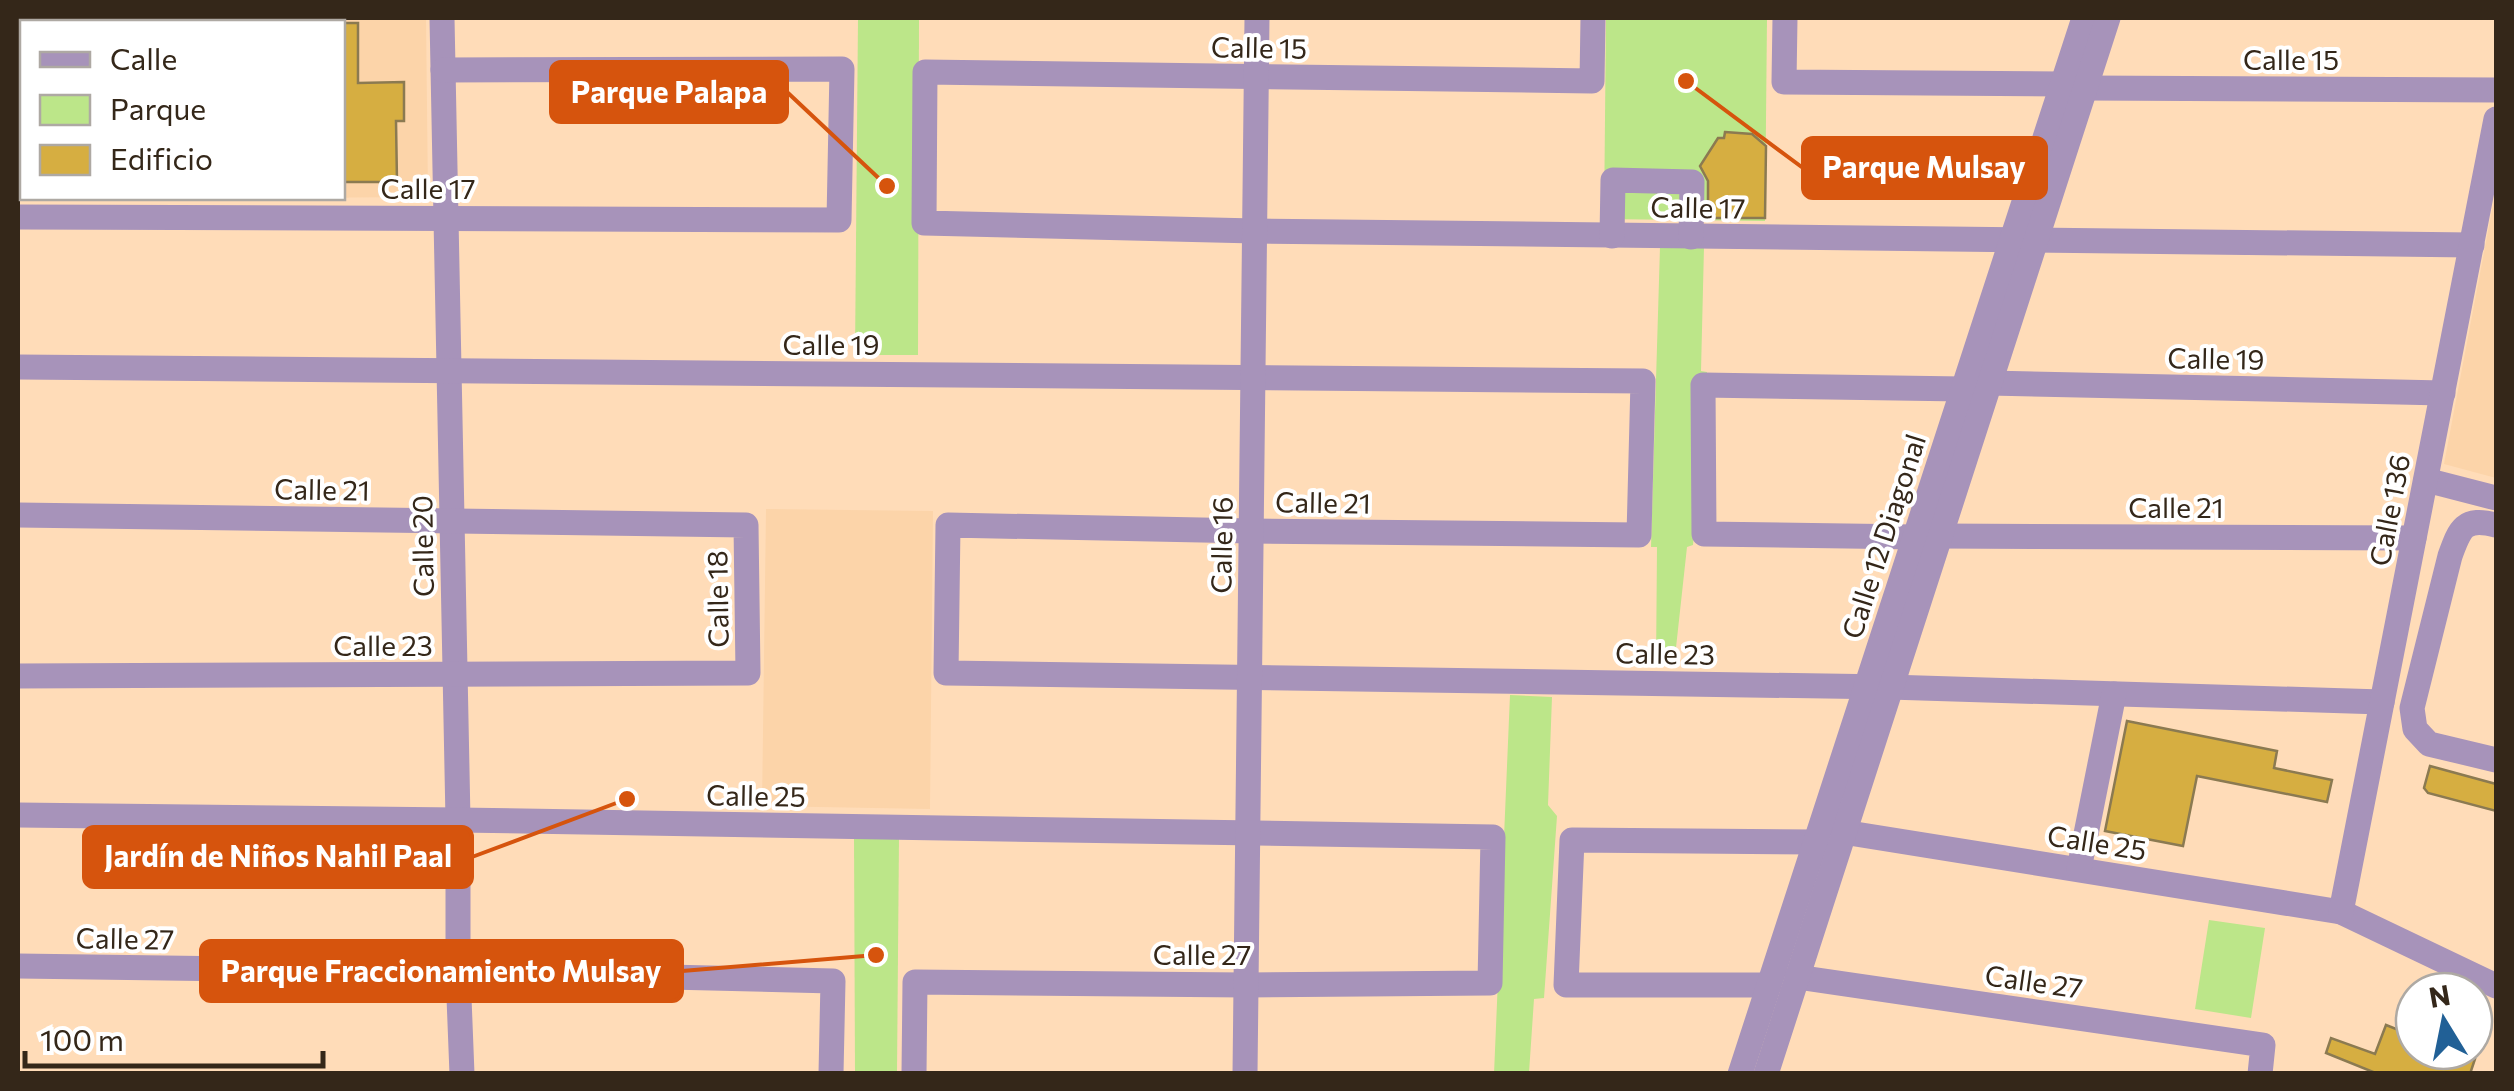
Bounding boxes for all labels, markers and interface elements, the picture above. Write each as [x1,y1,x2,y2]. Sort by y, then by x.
legend [20,20,345,200]
street label: Calle 15 [1211,29,1307,65]
text: Calle [110,39,177,76]
street label: Calle 15 [2243,42,2339,76]
callout: Parque Palapa [551,62,787,122]
text: Parque Palapa [571,72,767,109]
text: Parque [110,89,206,126]
callout: Parque Mulsay [1803,138,2046,198]
text: Edificio [110,139,213,176]
text: Parque Mulsay [1822,147,2026,184]
street label: Calle 17 [381,171,475,205]
street label: Calle 17 [1650,189,1746,225]
street label: Calle 19 [782,327,880,361]
street label: Calle 19 [2167,340,2265,376]
street label: Calle 12 Diagonal [1834,429,1932,643]
street label: Calle 136 [2362,451,2416,569]
street label: Calle 21 [274,471,370,507]
street label: Calle 21 [1275,484,1371,520]
street label: Calle 21 [2128,490,2224,524]
street label: Calle 20 [404,495,440,597]
street label: Calle 16 [1203,496,1239,594]
street label: Calle 18 [699,550,735,648]
street label: Calle 23 [333,628,433,662]
street label: Calle 23 [1615,635,1715,671]
street label: Calle 25 [706,777,806,813]
street label: Calle 25 [2045,817,2149,867]
callout: Jardín de Niños Nahil Paal [84,827,472,887]
text: Jardín de Niños Nahil Paal [104,836,452,873]
street label: Calle 27 [75,920,175,956]
street label: Calle 27 [1153,937,1251,971]
callout: Parque Fraccionamiento Mulsay [201,941,682,1001]
text: Parque Fraccionamiento Mulsay [221,951,662,988]
street label: Calle 27 [1983,957,2085,1005]
north arrow [2394,971,2494,1071]
text: N [2426,977,2453,1014]
scale bar [25,1006,322,1068]
text: 100 m [40,1020,124,1057]

